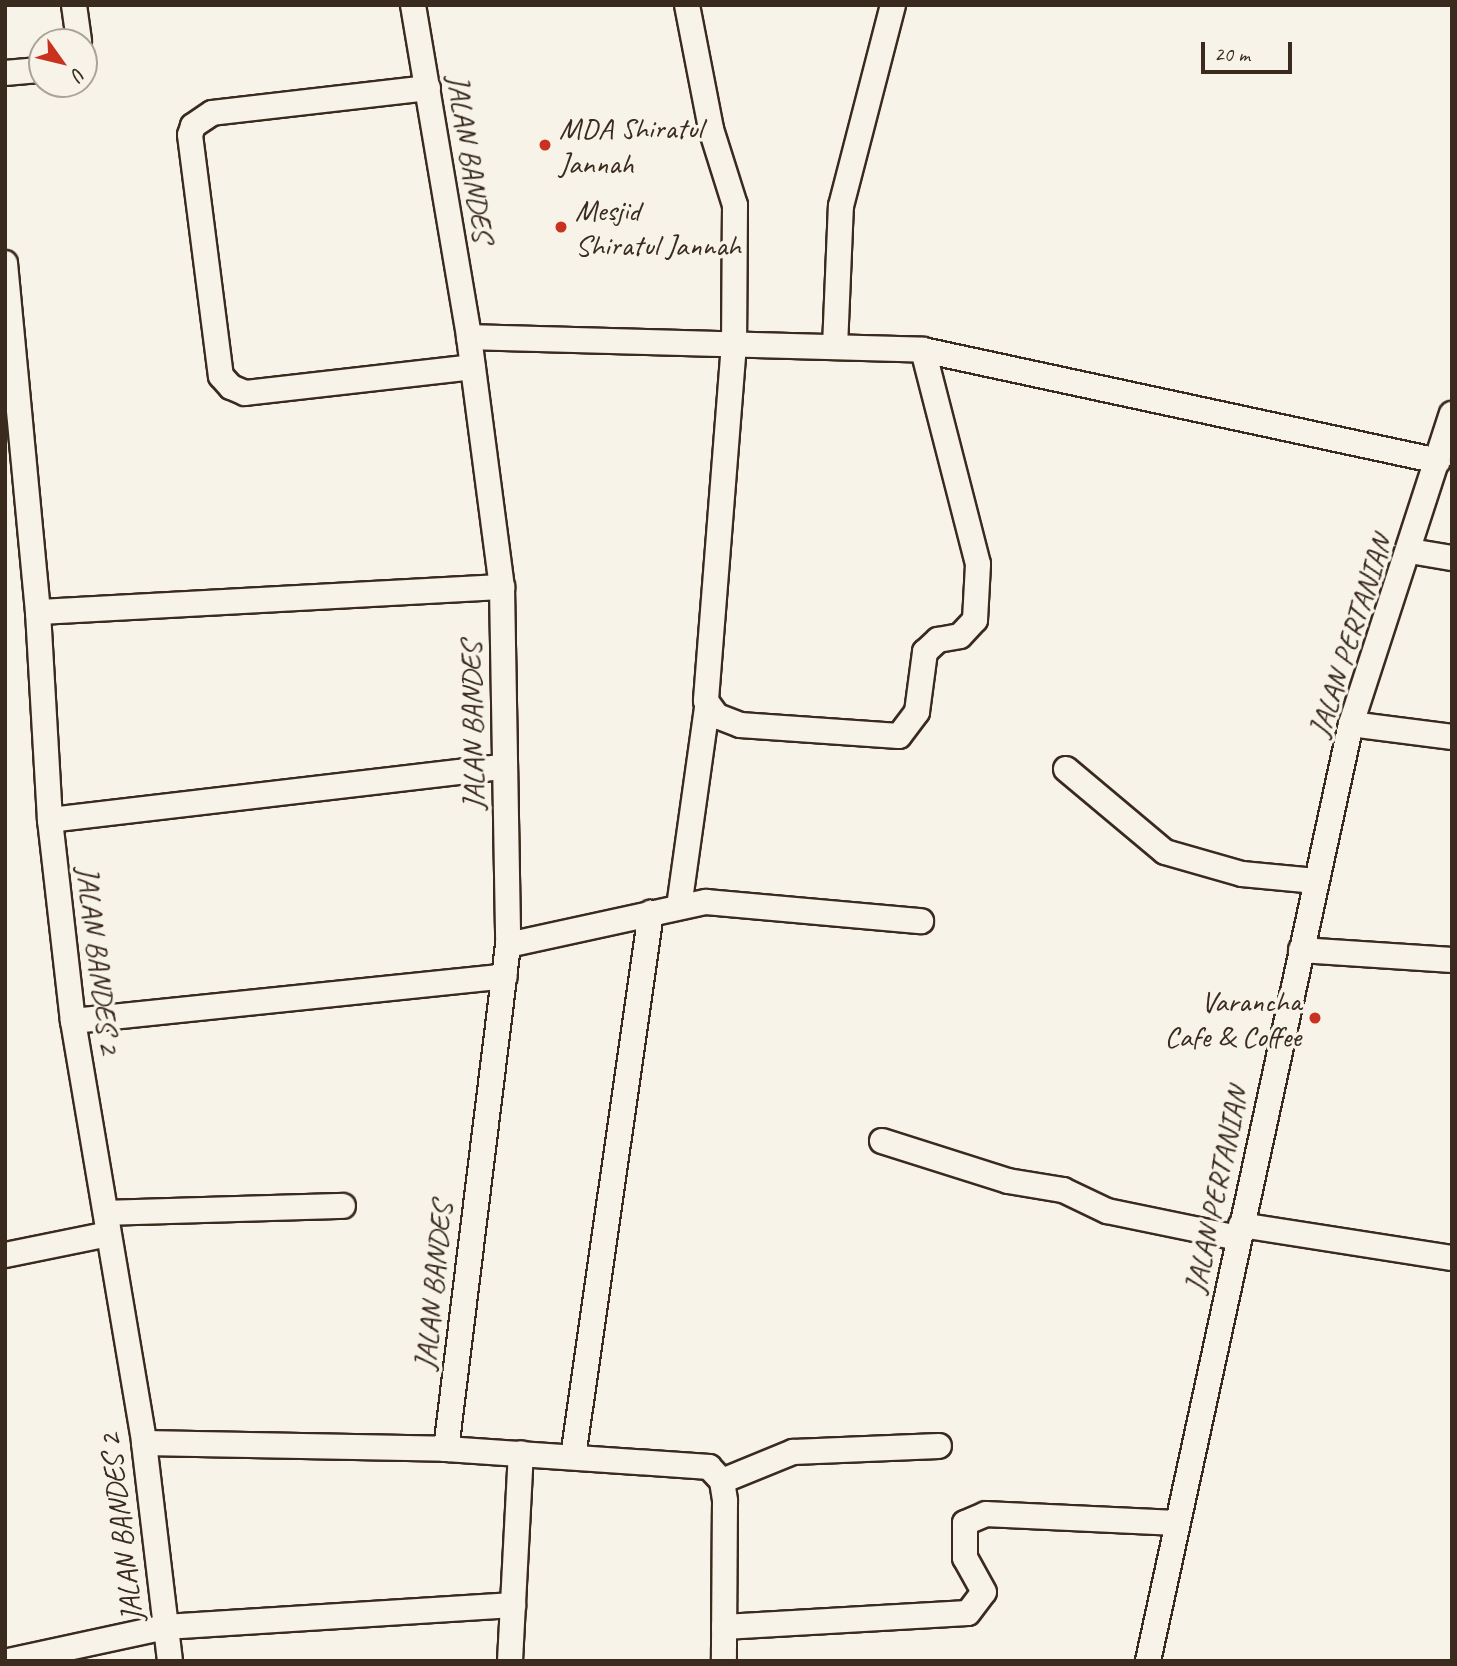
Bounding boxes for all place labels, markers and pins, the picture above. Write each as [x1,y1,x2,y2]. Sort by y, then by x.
place label: MDA Shiratul Jannah [559,110,704,180]
marker: MDA Shiratul Jannah [537,137,553,153]
place label: Mesjid Shiratul Jannah [575,192,741,262]
marker: Mesjid Shiratul Jannah [553,219,569,235]
place label: Varancha Cafe & Coffee [1165,983,1301,1054]
marker: Varancha Cafe & Coffee [1307,1010,1323,1026]

